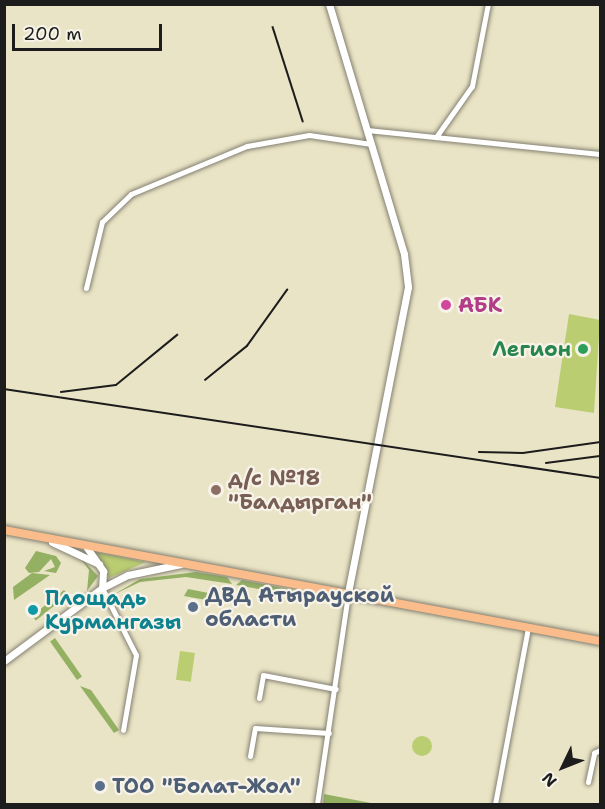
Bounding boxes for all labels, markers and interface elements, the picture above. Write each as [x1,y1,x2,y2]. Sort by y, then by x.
scale bar [15,12,165,50]
text: 200 m [23,22,82,46]
place label: АБК [458,292,502,318]
marker: АБК [439,298,453,312]
place label: Легион [492,336,571,362]
marker: Легион [576,342,590,356]
place label: д/с №18 "Балдырган" [228,465,372,515]
marker: д/с №18 "Балдырган" [209,483,223,497]
place label: ДВД Атырауской области [205,582,394,632]
place label: Площадь Курмангазы [45,585,181,635]
marker: ДВД Атырауской области [186,600,200,614]
marker: Площадь Курмангазы [26,603,40,617]
north arrow [533,737,593,797]
text: N [537,768,561,791]
place label: ТОО "Болат-Жол" [112,773,301,799]
marker: ТОО "Болат-Жол" [93,779,107,793]

